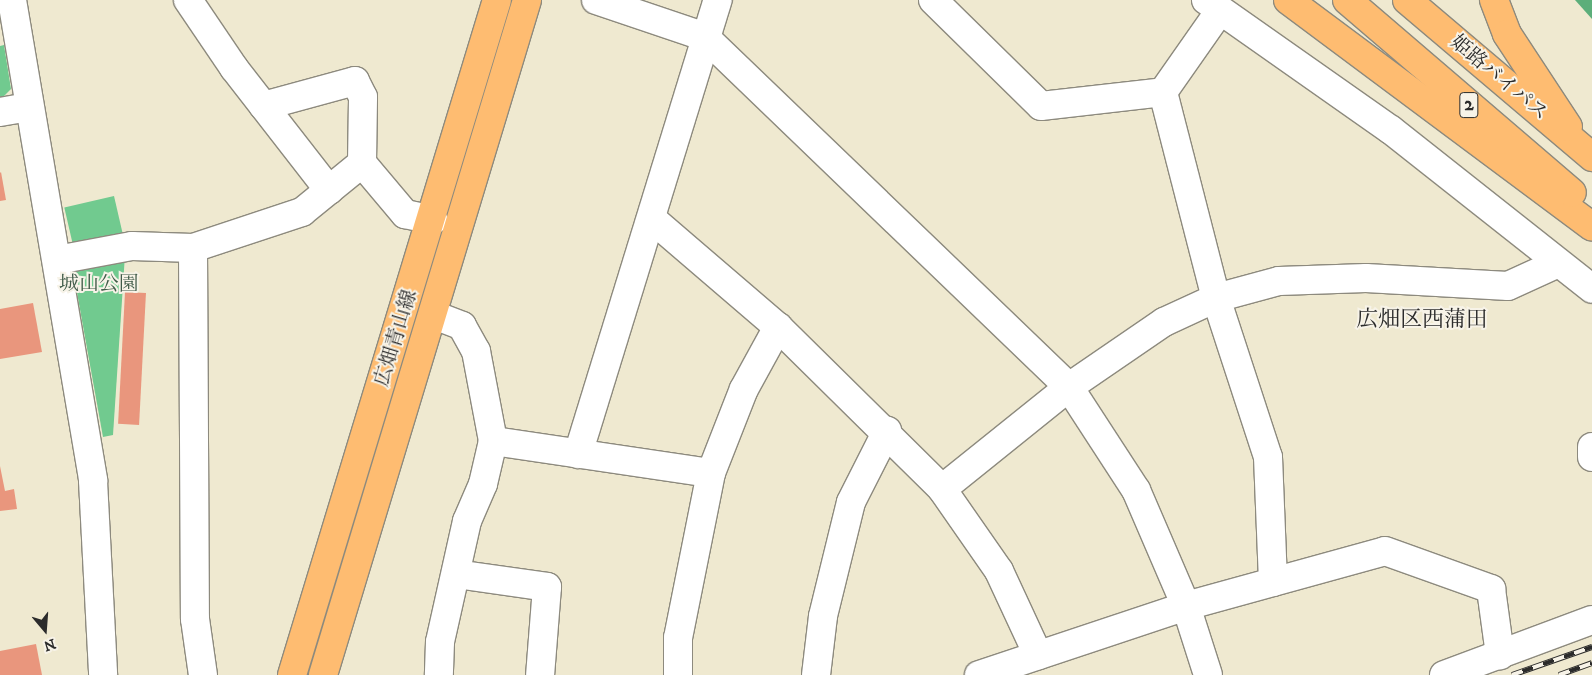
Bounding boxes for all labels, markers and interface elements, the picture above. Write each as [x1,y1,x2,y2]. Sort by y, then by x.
street label: 姫路バイパス [1445,30,1553,126]
road number: 2 [1459,88,1479,122]
park label: 城山公園 [59,272,139,296]
street label: 広畑青山線 [370,287,422,389]
district label: 広畑区西蒲田 [1356,307,1488,333]
north arrow [20,605,70,655]
text: N [41,634,58,655]

